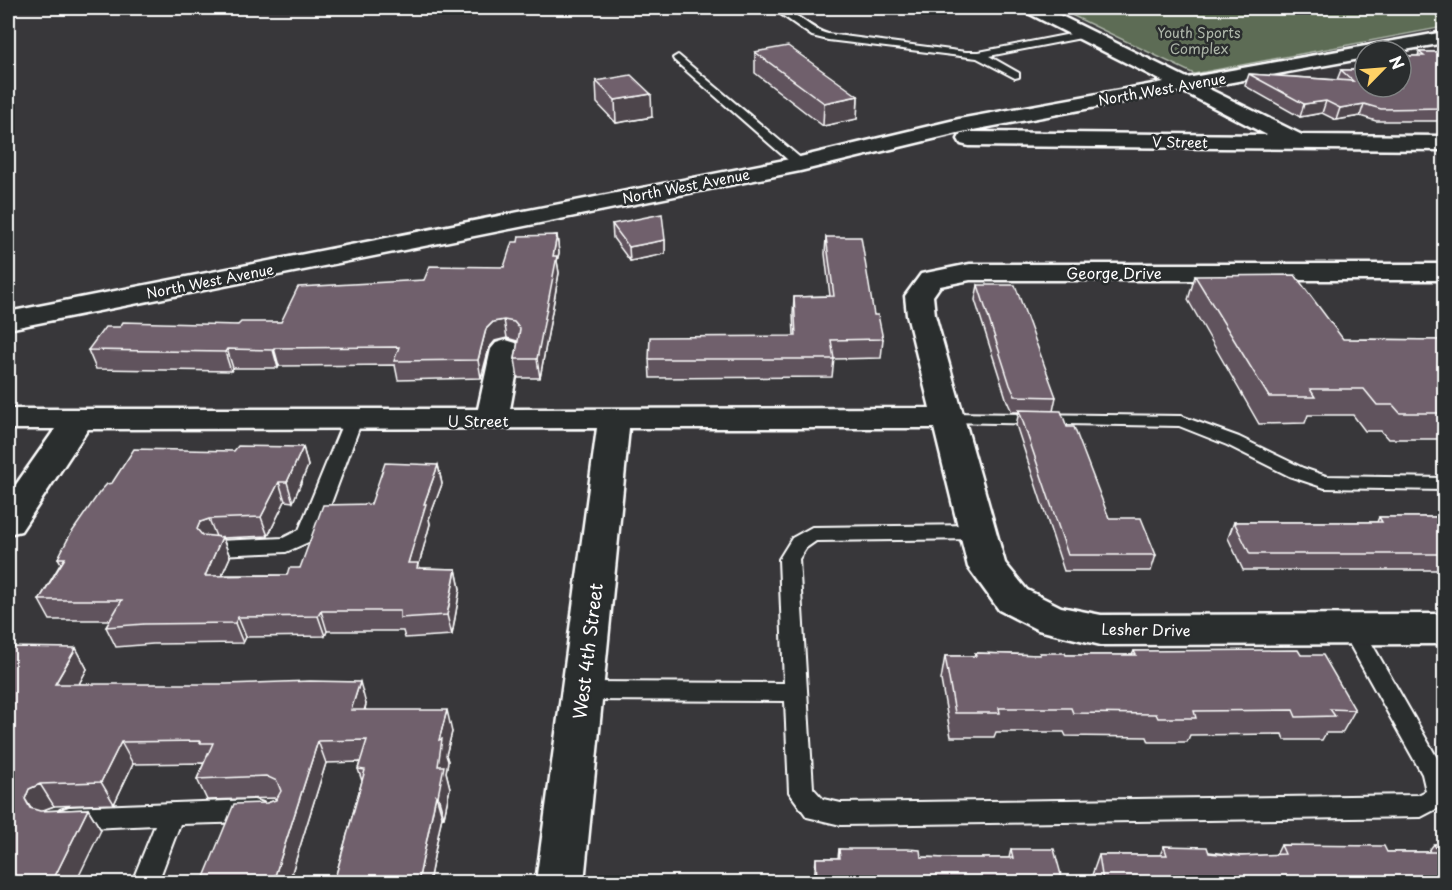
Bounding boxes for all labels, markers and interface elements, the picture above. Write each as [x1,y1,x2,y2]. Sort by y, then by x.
park label: Youth Sports Complex [1157,22,1241,59]
north arrow [1353,39,1413,99]
text: N [1384,51,1411,73]
street label: North West Avenue [1096,67,1228,111]
street label: V Street [1152,131,1208,153]
street label: North West Avenue [620,163,752,209]
street label: North West Avenue [144,258,276,304]
street label: George Drive [1066,261,1162,284]
street label: U Street [447,409,509,432]
street label: West 4th Street [565,581,609,721]
street label: Lesher Drive [1101,617,1191,641]

